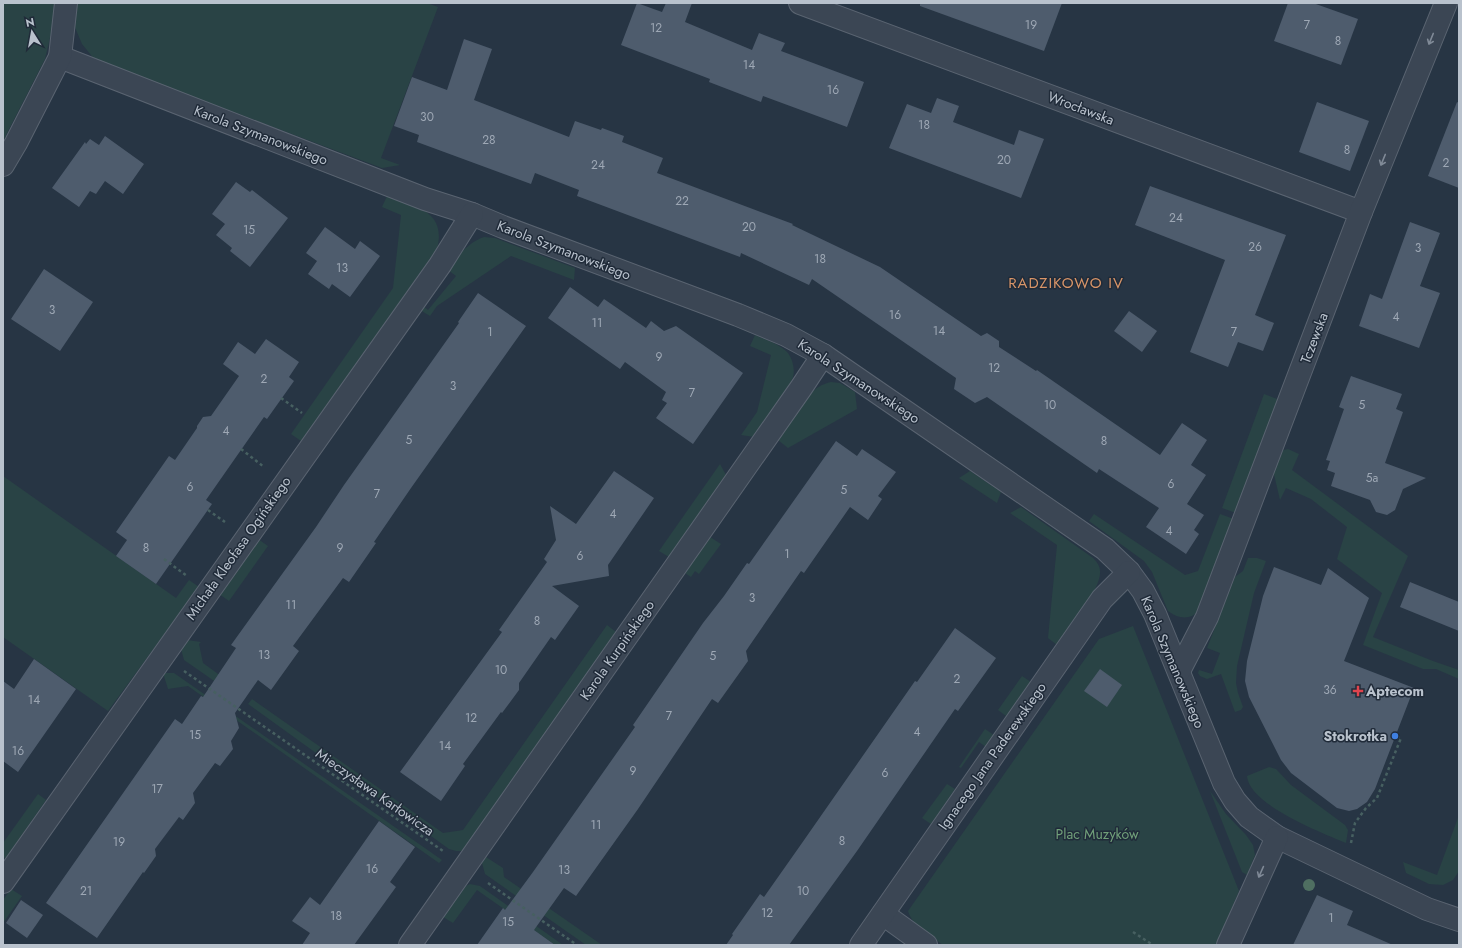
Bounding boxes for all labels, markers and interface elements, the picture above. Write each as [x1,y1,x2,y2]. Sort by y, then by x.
north arrow [12,12,52,52]
text: N [24,13,36,31]
house number: 19 [1025,16,1037,34]
house number: 7 [1304,16,1311,34]
house number: 12 [650,19,662,37]
house number: 8 [1335,32,1341,50]
one-way arrow [1427,33,1434,45]
house number: 14 [743,56,755,74]
house number: 16 [827,81,839,99]
street label: Wrocławska [1045,86,1117,130]
street label: Karola Szymanowskiego [191,100,331,170]
house number: 30 [420,108,434,126]
house number: 18 [918,116,930,134]
house number: 28 [482,131,496,149]
house number: 8 [1344,141,1350,159]
house number: 20 [997,151,1011,169]
one-way arrow [1378,153,1386,165]
house number: 2 [1443,154,1450,172]
house number: 24 [591,156,605,174]
house number: 22 [675,192,689,210]
house number: 24 [1169,209,1183,227]
street label: Karola Szymanowskiego [494,215,634,285]
house number: 20 [742,218,756,236]
house number: 15 [243,221,255,239]
house number: 26 [1248,238,1262,256]
house number: 3 [1415,239,1422,257]
house number: 18 [814,250,826,268]
house number: 13 [336,259,348,277]
district label: RADZIKOWO IV [1008,272,1124,294]
house number: 3 [49,301,56,319]
house number: 16 [889,306,901,324]
house number: 4 [1393,308,1400,326]
street label: Tczewska [1295,310,1333,366]
house number: 11 [592,314,602,332]
house number: 14 [933,322,945,340]
house number: 1 [487,323,493,341]
house number: 7 [1231,323,1238,341]
street label: Karola Szymanowskiego [794,334,924,428]
house number: 9 [656,348,663,366]
house number: 12 [988,359,1000,377]
house number: 2 [261,370,268,388]
house number: 3 [450,377,457,395]
house number: 7 [689,384,696,402]
house number: 10 [1044,396,1056,414]
house number: 5 [1359,396,1366,414]
house number: 4 [223,422,230,440]
house number: 5 [406,431,413,449]
house number: 8 [1101,432,1107,450]
house number: 5a [1366,469,1378,487]
street label: Michała Kleofasa Ogińskiego [181,472,296,624]
house number: 6 [1168,475,1175,493]
house number: 6 [187,478,194,496]
house number: 5 [841,481,848,499]
house number: 7 [374,485,381,503]
house number: 4 [610,505,617,523]
house number: 4 [1166,522,1173,540]
house number: 8 [143,539,149,557]
house number: 9 [337,539,344,557]
house number: 1 [784,545,790,563]
house number: 6 [577,547,584,565]
house number: 3 [749,589,756,607]
street label: Karola Szymanowskiego [1136,593,1210,731]
house number: 11 [286,596,296,614]
street label: Karola Kurpińskiego [575,596,659,704]
house number: 8 [534,612,540,630]
house number: 13 [258,646,270,664]
house number: 5 [710,647,717,665]
house number: 10 [495,661,507,679]
house number: 2 [954,670,961,688]
street label: Ignacego Jana Paderewskiego [933,678,1051,834]
house number: 36 [1323,681,1337,699]
place label: Aptecom [1365,681,1424,701]
marker: Aptecom [1353,686,1363,696]
house number: 14 [28,691,40,709]
house number: 7 [666,707,673,725]
house number: 12 [465,709,477,727]
house number: 4 [914,723,921,741]
house number: 15 [189,726,201,744]
place label: Stokrotka [1324,726,1387,746]
marker: Stokrotka [1390,731,1400,741]
house number: 14 [439,737,451,755]
house number: 16 [12,742,24,760]
street label: Mieczysława Karłowicza [312,743,438,841]
house number: 9 [630,762,637,780]
house number: 6 [882,764,889,782]
house number: 17 [151,780,164,798]
house number: 11 [591,816,601,834]
park label: Plac Muzyków [1056,824,1139,844]
house number: 8 [839,832,845,850]
house number: 19 [113,833,125,851]
house number: 16 [366,860,378,878]
house number: 13 [558,861,570,879]
one-way arrow [1257,866,1264,878]
house number: 21 [80,882,92,900]
house number: 10 [797,882,809,900]
house number: 12 [761,904,773,922]
house number: 18 [330,907,342,925]
house number: 1 [1328,909,1334,927]
house number: 15 [502,913,514,931]

